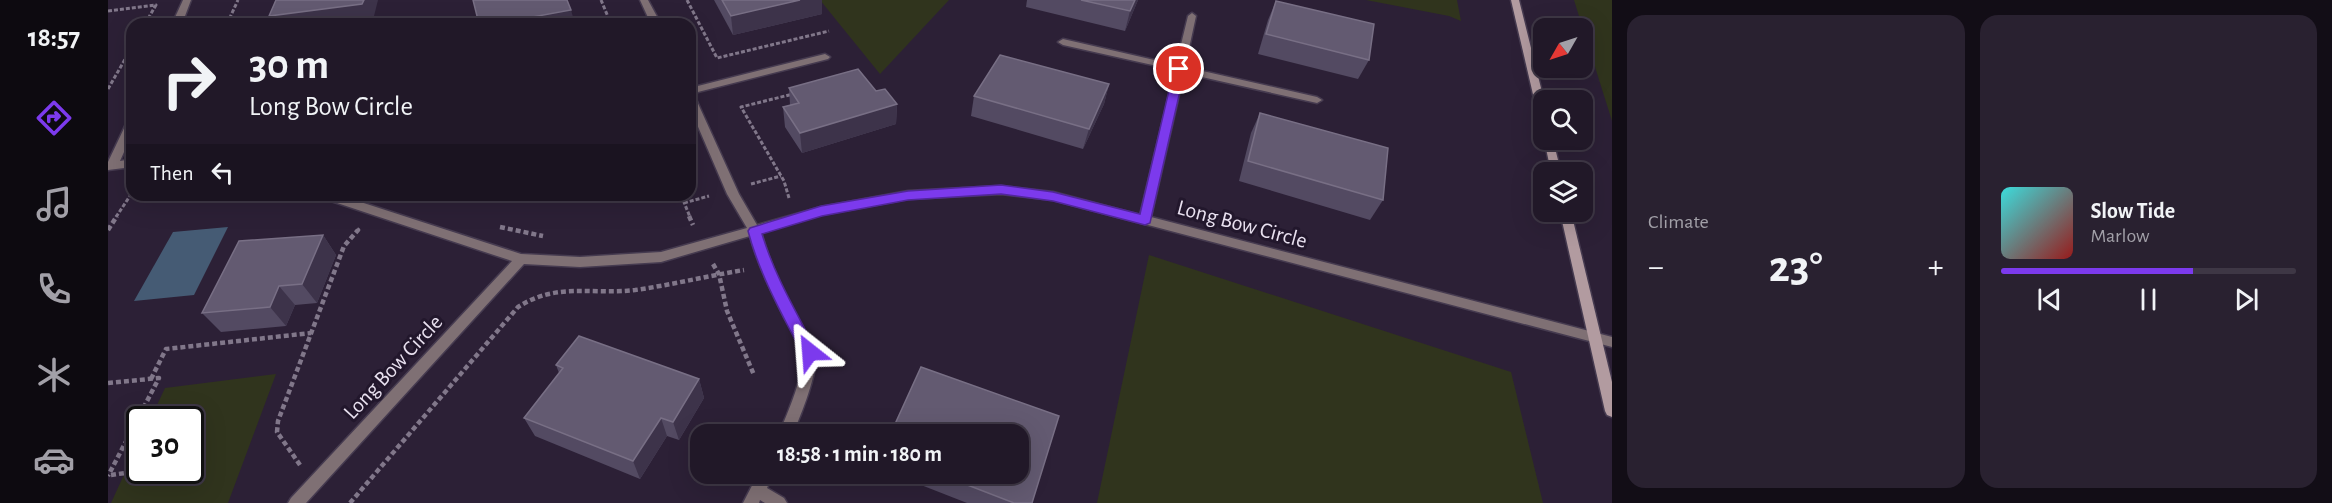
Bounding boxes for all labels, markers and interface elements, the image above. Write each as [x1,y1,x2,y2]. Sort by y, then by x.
north arrow [1533,18,1593,78]
map controls [1533,18,1593,222]
text: 18:57 [28,24,80,51]
icon: right [150,42,228,120]
pin [1153,43,1204,94]
text: 30 m [249,44,329,86]
icon: arrive [1162,52,1195,85]
button: search [1533,90,1593,150]
text: Long Bow Circle [249,93,413,120]
icon: directions [33,97,75,139]
icon: left [206,156,239,189]
text: Then [150,162,194,184]
button: layers [1533,162,1593,222]
icon: music [33,183,75,225]
street label: Long Bow Circle [1175,196,1309,252]
text: Slow Tide [2091,200,2175,222]
text: Climate [1648,212,1709,232]
text: Marlow [2091,226,2150,246]
text: 23° [1769,245,1823,290]
text: − [1648,251,1664,284]
text: + [1928,251,1944,284]
icon: phone [33,268,75,310]
icon: previous [2033,283,2066,316]
icon: pause [2132,283,2165,316]
icon: next [2230,283,2263,316]
street label: Long Bow Circle [339,311,447,423]
position arrow [778,320,842,384]
icon: climate [33,354,75,396]
speed limit sign: 30 [126,406,204,484]
icon: car [33,439,75,481]
text: 18:58 · 1 min · 180 m [777,443,942,465]

